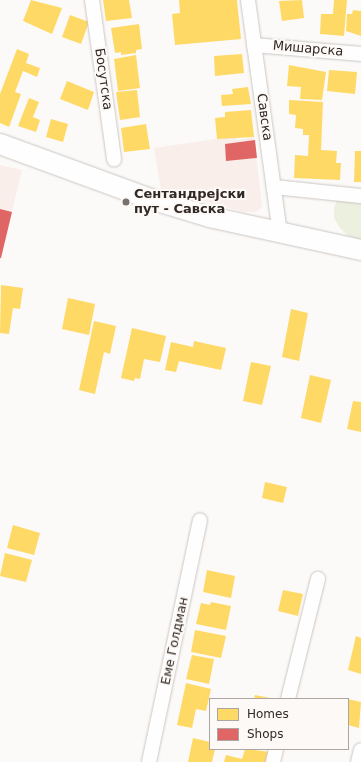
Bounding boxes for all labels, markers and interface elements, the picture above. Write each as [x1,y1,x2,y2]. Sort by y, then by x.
street label: Мишарска [272,38,344,60]
street label: Босутска [91,47,115,111]
street label: Савска [253,92,275,142]
place label: Сентандрејски пут - Савска [134,187,245,218]
marker: Сентандрејски пут - Савска [121,197,131,207]
street label: Еме Голдман [158,596,192,686]
legend [209,698,349,750]
text: Homes [247,707,289,721]
text: Shops [247,727,283,741]

